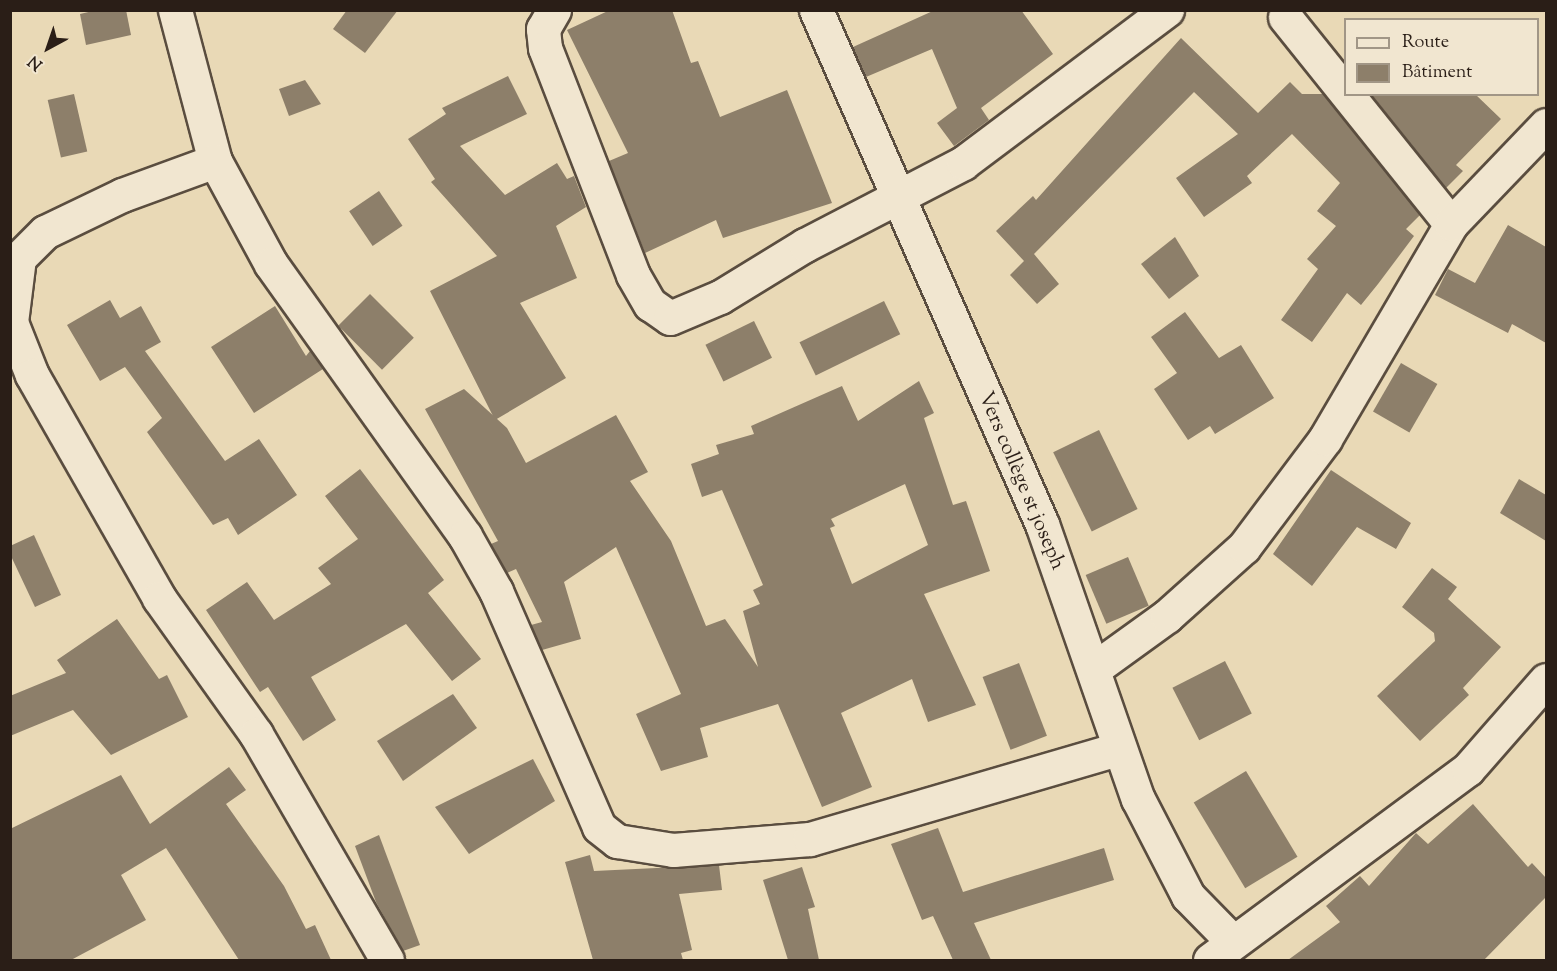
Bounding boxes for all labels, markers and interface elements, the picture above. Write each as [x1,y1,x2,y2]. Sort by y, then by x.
north arrow [18,18,78,78]
legend [1344,18,1539,96]
text: Route [1402,30,1449,56]
text: N [24,49,48,75]
text: Bâtiment [1402,60,1472,86]
street label: Vers collège st joseph [972,388,1070,574]

